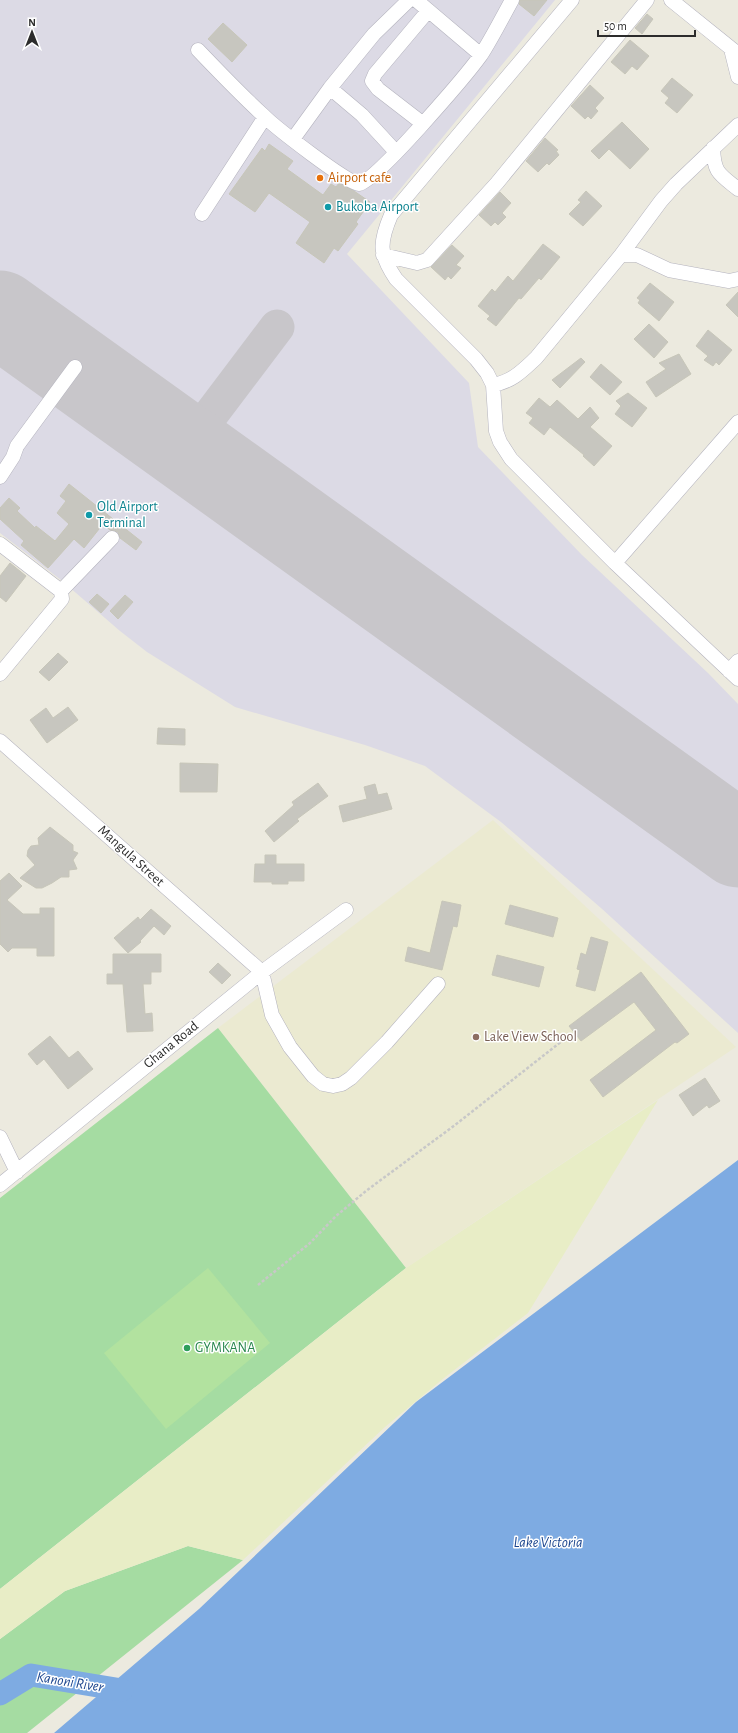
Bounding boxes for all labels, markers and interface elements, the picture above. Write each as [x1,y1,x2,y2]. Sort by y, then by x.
north arrow [12,12,52,52]
scale bar [598,12,695,38]
text: N [28,17,36,28]
text: 50 m [604,20,627,32]
place label: Airport cafe [328,171,391,185]
marker: Airport cafe [315,173,325,183]
place label: Bukoba Airport [336,200,419,214]
marker: Bukoba Airport [323,202,333,212]
place label: Old Airport Terminal [97,500,158,530]
marker: Old Airport Terminal [84,510,94,520]
street label: Mangula Street [95,823,167,890]
street label: Ghana Road [141,1019,201,1071]
place label: Lake View School [484,1030,577,1044]
marker: Lake View School [471,1032,481,1042]
place label: GYMKANA [195,1341,255,1355]
marker: GYMKANA [182,1343,192,1353]
water label: Lake Victoria [513,1535,583,1550]
water label: Kanoni River [36,1669,106,1695]

